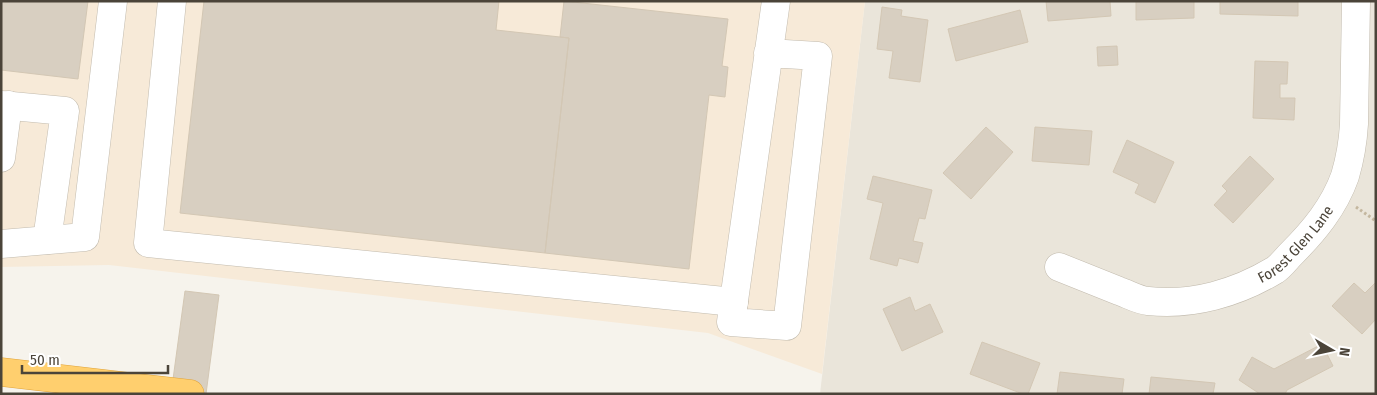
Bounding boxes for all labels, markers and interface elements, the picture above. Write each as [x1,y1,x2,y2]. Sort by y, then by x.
street label: Forest Glen Lane [1255,202,1337,287]
north arrow [1307,325,1357,375]
scale bar [22,342,169,374]
text: N [1335,346,1353,357]
text: 50 m [30,351,60,369]

